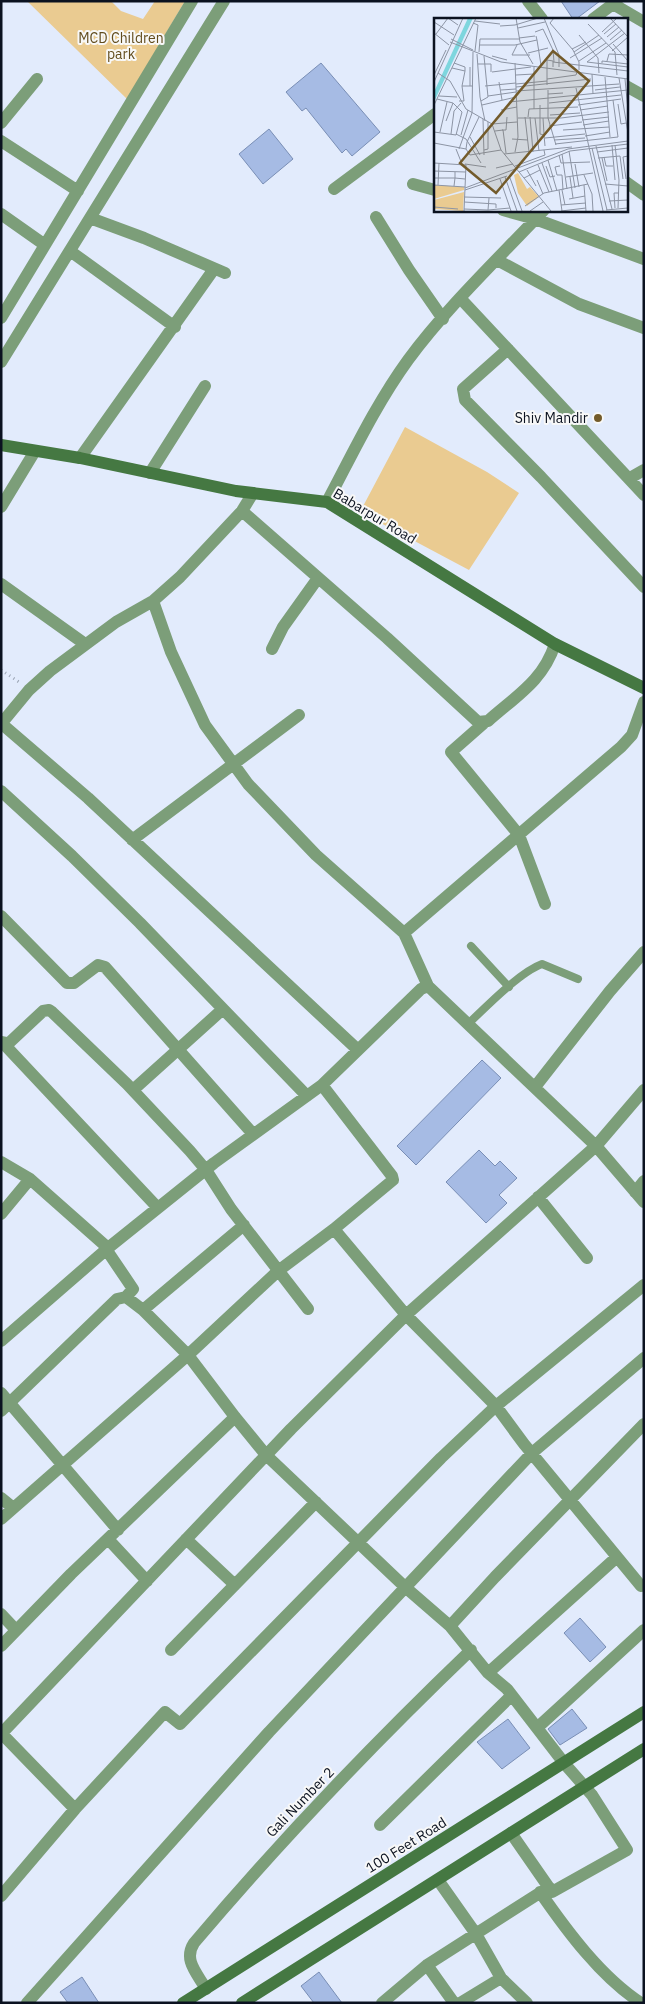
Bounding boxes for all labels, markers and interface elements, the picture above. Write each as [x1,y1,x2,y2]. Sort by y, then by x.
inset map [434,18,628,211]
park label: MCD Children park [78,29,164,63]
place label: Shiv Mandir [515,409,588,427]
marker: Shiv Mandir [592,412,604,424]
street label: Babarpur Road [330,484,420,548]
street label: Gali Number 2 [262,1763,338,1841]
street label: 100 Feet Road [362,1813,450,1877]

